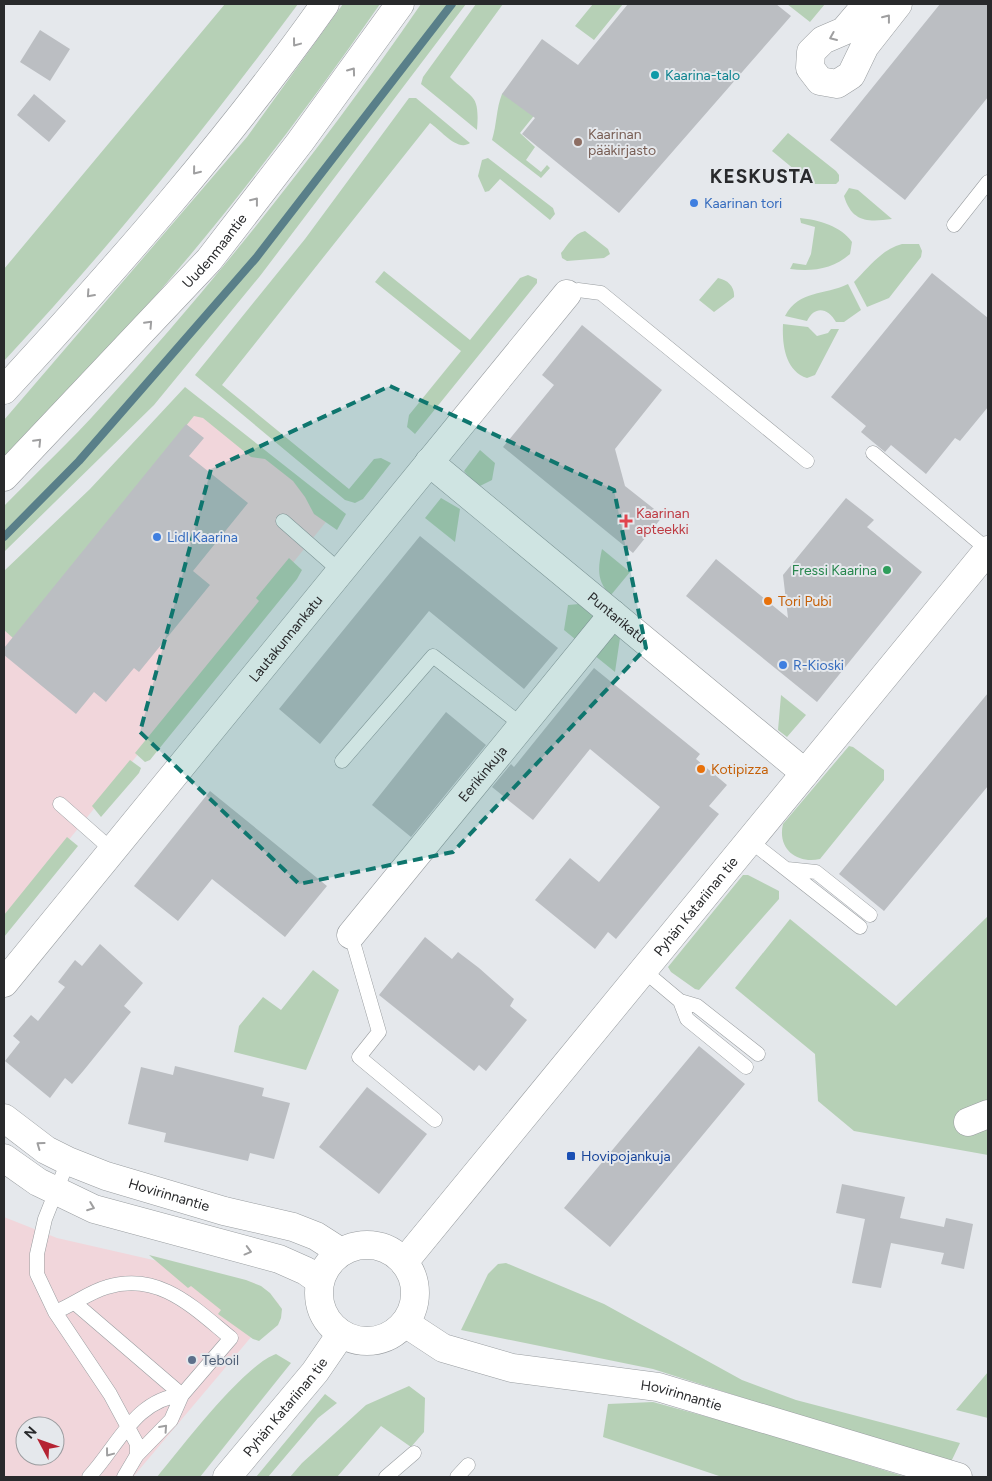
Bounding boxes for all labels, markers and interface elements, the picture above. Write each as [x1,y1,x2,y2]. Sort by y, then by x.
one-way arrow [882,15,890,24]
one-way arrow [829,30,838,41]
one-way arrow [293,37,302,47]
place label: Kaarina-talo [665,67,740,84]
one-way arrow [347,68,355,77]
marker: Kaarina-talo [649,69,661,81]
place label: Kaarinan pääkirjasto [588,126,656,159]
marker: Kaarinan pääkirjasto [572,136,584,148]
one-way arrow [194,165,202,174]
district label: KESKUSTA [710,165,814,188]
place label: Kaarinan tori [704,195,782,212]
one-way arrow [249,197,258,206]
marker: Kaarinan tori [688,197,700,209]
street label: Uudenmaantie [179,210,250,292]
one-way arrow [87,289,96,298]
one-way arrow [143,320,152,329]
one-way arrow [32,439,41,448]
place label: Kaarinan apteekki [636,505,690,538]
marker: Kaarinan apteekki [620,515,632,527]
place label: Lidl Kaarina [167,529,238,546]
marker: Lidl Kaarina [151,531,163,543]
place label: Fressi Kaarina [792,562,877,579]
marker: Fressi Kaarina [881,564,893,576]
street label: Puntarikatu [584,588,650,647]
street label: Lautakunnankatu [245,592,326,685]
place label: Tori Pubi [778,593,832,610]
marker: Tori Pubi [762,595,774,607]
place label: R-Kioski [793,657,844,674]
marker: R-Kioski [777,659,789,671]
street label: Eerikinkuja [455,742,510,805]
place label: Kotipizza [711,761,769,778]
marker: Kotipizza [695,763,707,775]
street label: Pyhän Katariinan tie [650,853,742,959]
one-way arrow [36,1142,46,1151]
place label: Hovipojankuja [581,1148,671,1165]
marker: Hovipojankuja [565,1150,577,1162]
street label: Hovirinnantie [126,1175,212,1215]
one-way arrow [87,1202,95,1212]
one-way arrow [243,1245,252,1255]
place label: Teboil [202,1352,239,1369]
marker: Teboil [186,1354,198,1366]
street label: Pyhän Katariinan tie [239,1354,331,1460]
street label: Hovirinnantie [640,1376,724,1414]
north arrow [15,1416,65,1466]
text: N [21,1423,41,1442]
one-way arrow [158,1424,167,1433]
one-way arrow [106,1447,115,1457]

